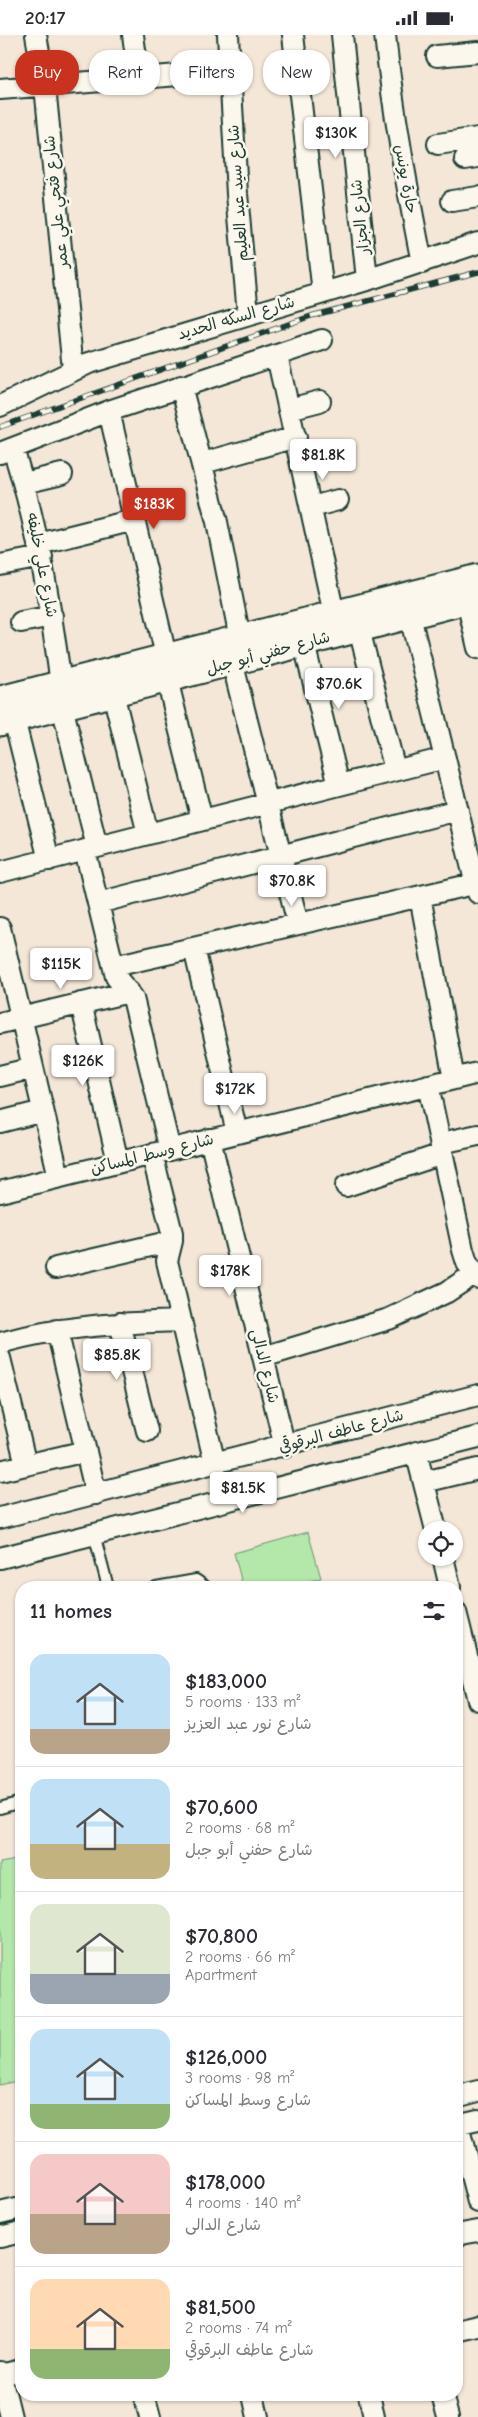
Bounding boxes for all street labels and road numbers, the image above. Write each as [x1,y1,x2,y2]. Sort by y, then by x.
street label: شارع سيد عبد العليم [224,124,255,262]
street label: شارع فتحي علي عمر [40,134,77,271]
street label: حارة يونس [390,143,421,215]
street label: شارع الجزار [347,178,375,258]
street label: شارع السكه الحديد [175,293,297,345]
street label: شارع علي خليفه [18,511,61,620]
street label: شارع حفني أبو جبل [204,628,333,683]
street label: شارع وسط المساكن [89,1130,216,1180]
street label: شارع الدالى [245,1327,283,1406]
street label: شارع عاطف البرقوقي [276,1404,406,1458]

